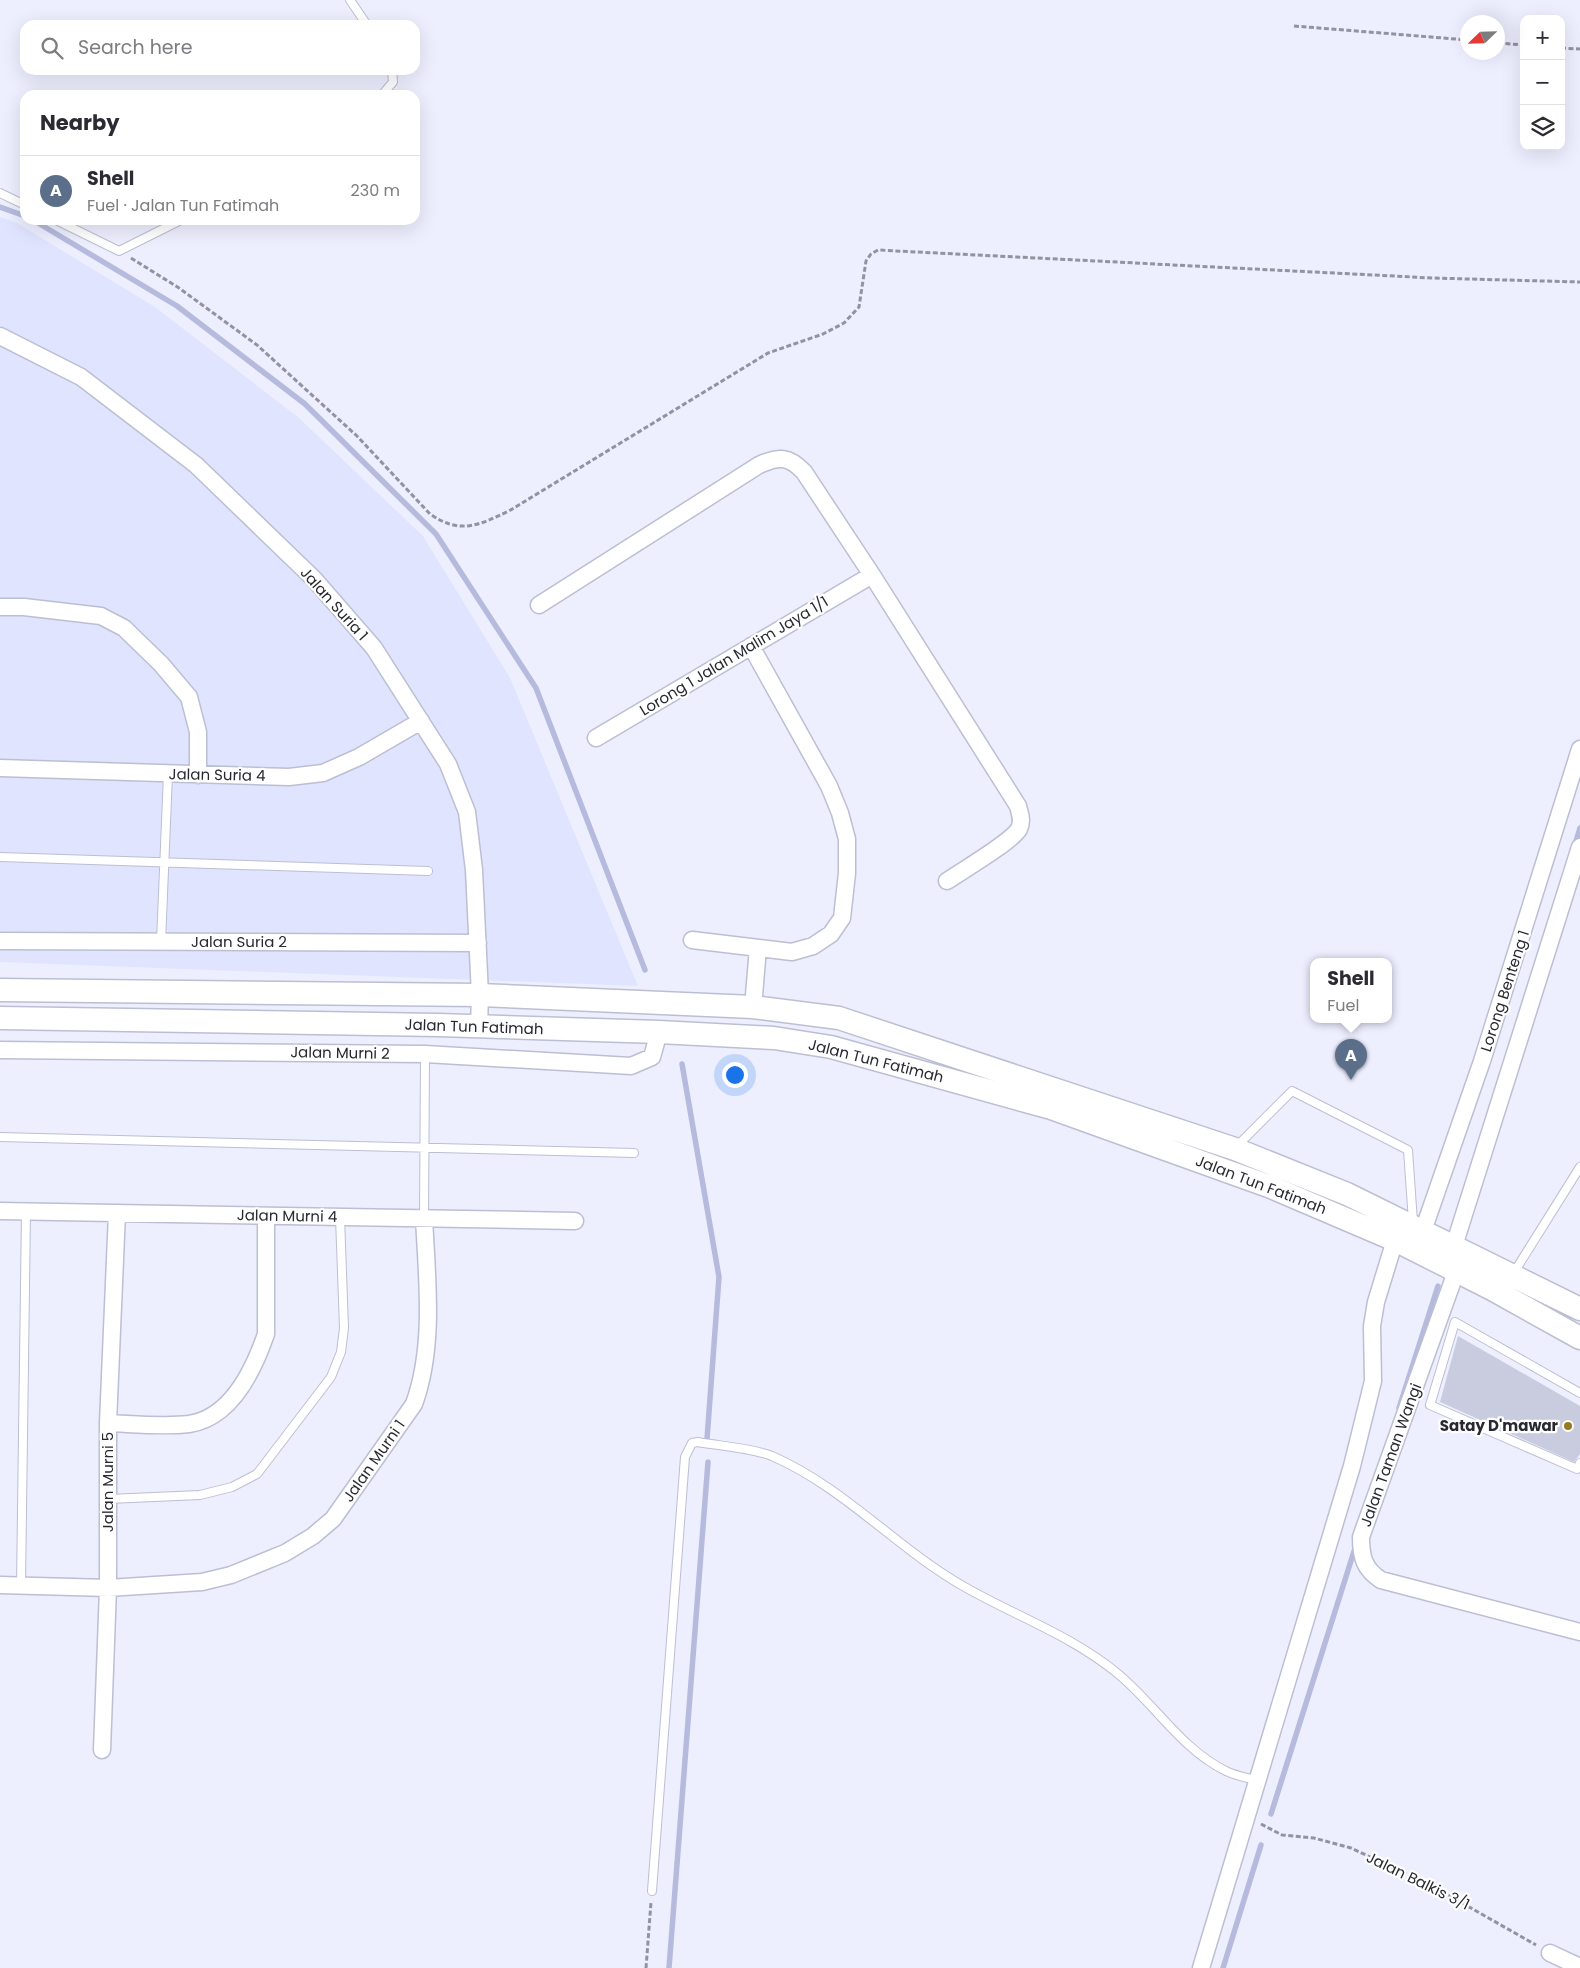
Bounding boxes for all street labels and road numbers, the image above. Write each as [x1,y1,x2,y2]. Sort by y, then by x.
street label: Jalan Suria 1 [296,562,373,645]
street label: Lorong 1 Jalan Malim Jaya 1/1 [635,591,832,720]
street label: Jalan Suria 4 [168,763,266,786]
street label: Lorong Benteng 1 [1475,927,1534,1054]
street label: Jalan Suria 2 [191,931,287,952]
street label: Jalan Tun Fatimah [404,1014,544,1039]
street label: Jalan Tun Fatimah [806,1034,946,1088]
street label: Jalan Murni 2 [290,1041,390,1064]
street label: Jalan Tun Fatimah [1193,1150,1330,1219]
street label: Jalan Murni 4 [237,1204,337,1227]
street label: Jalan Taman Wangi [1355,1380,1426,1529]
street label: Jalan Murni 1 [338,1415,410,1506]
street label: Jalan Murni 5 [97,1432,118,1532]
street label: Jalan Balkis 3/1 [1363,1846,1473,1915]

